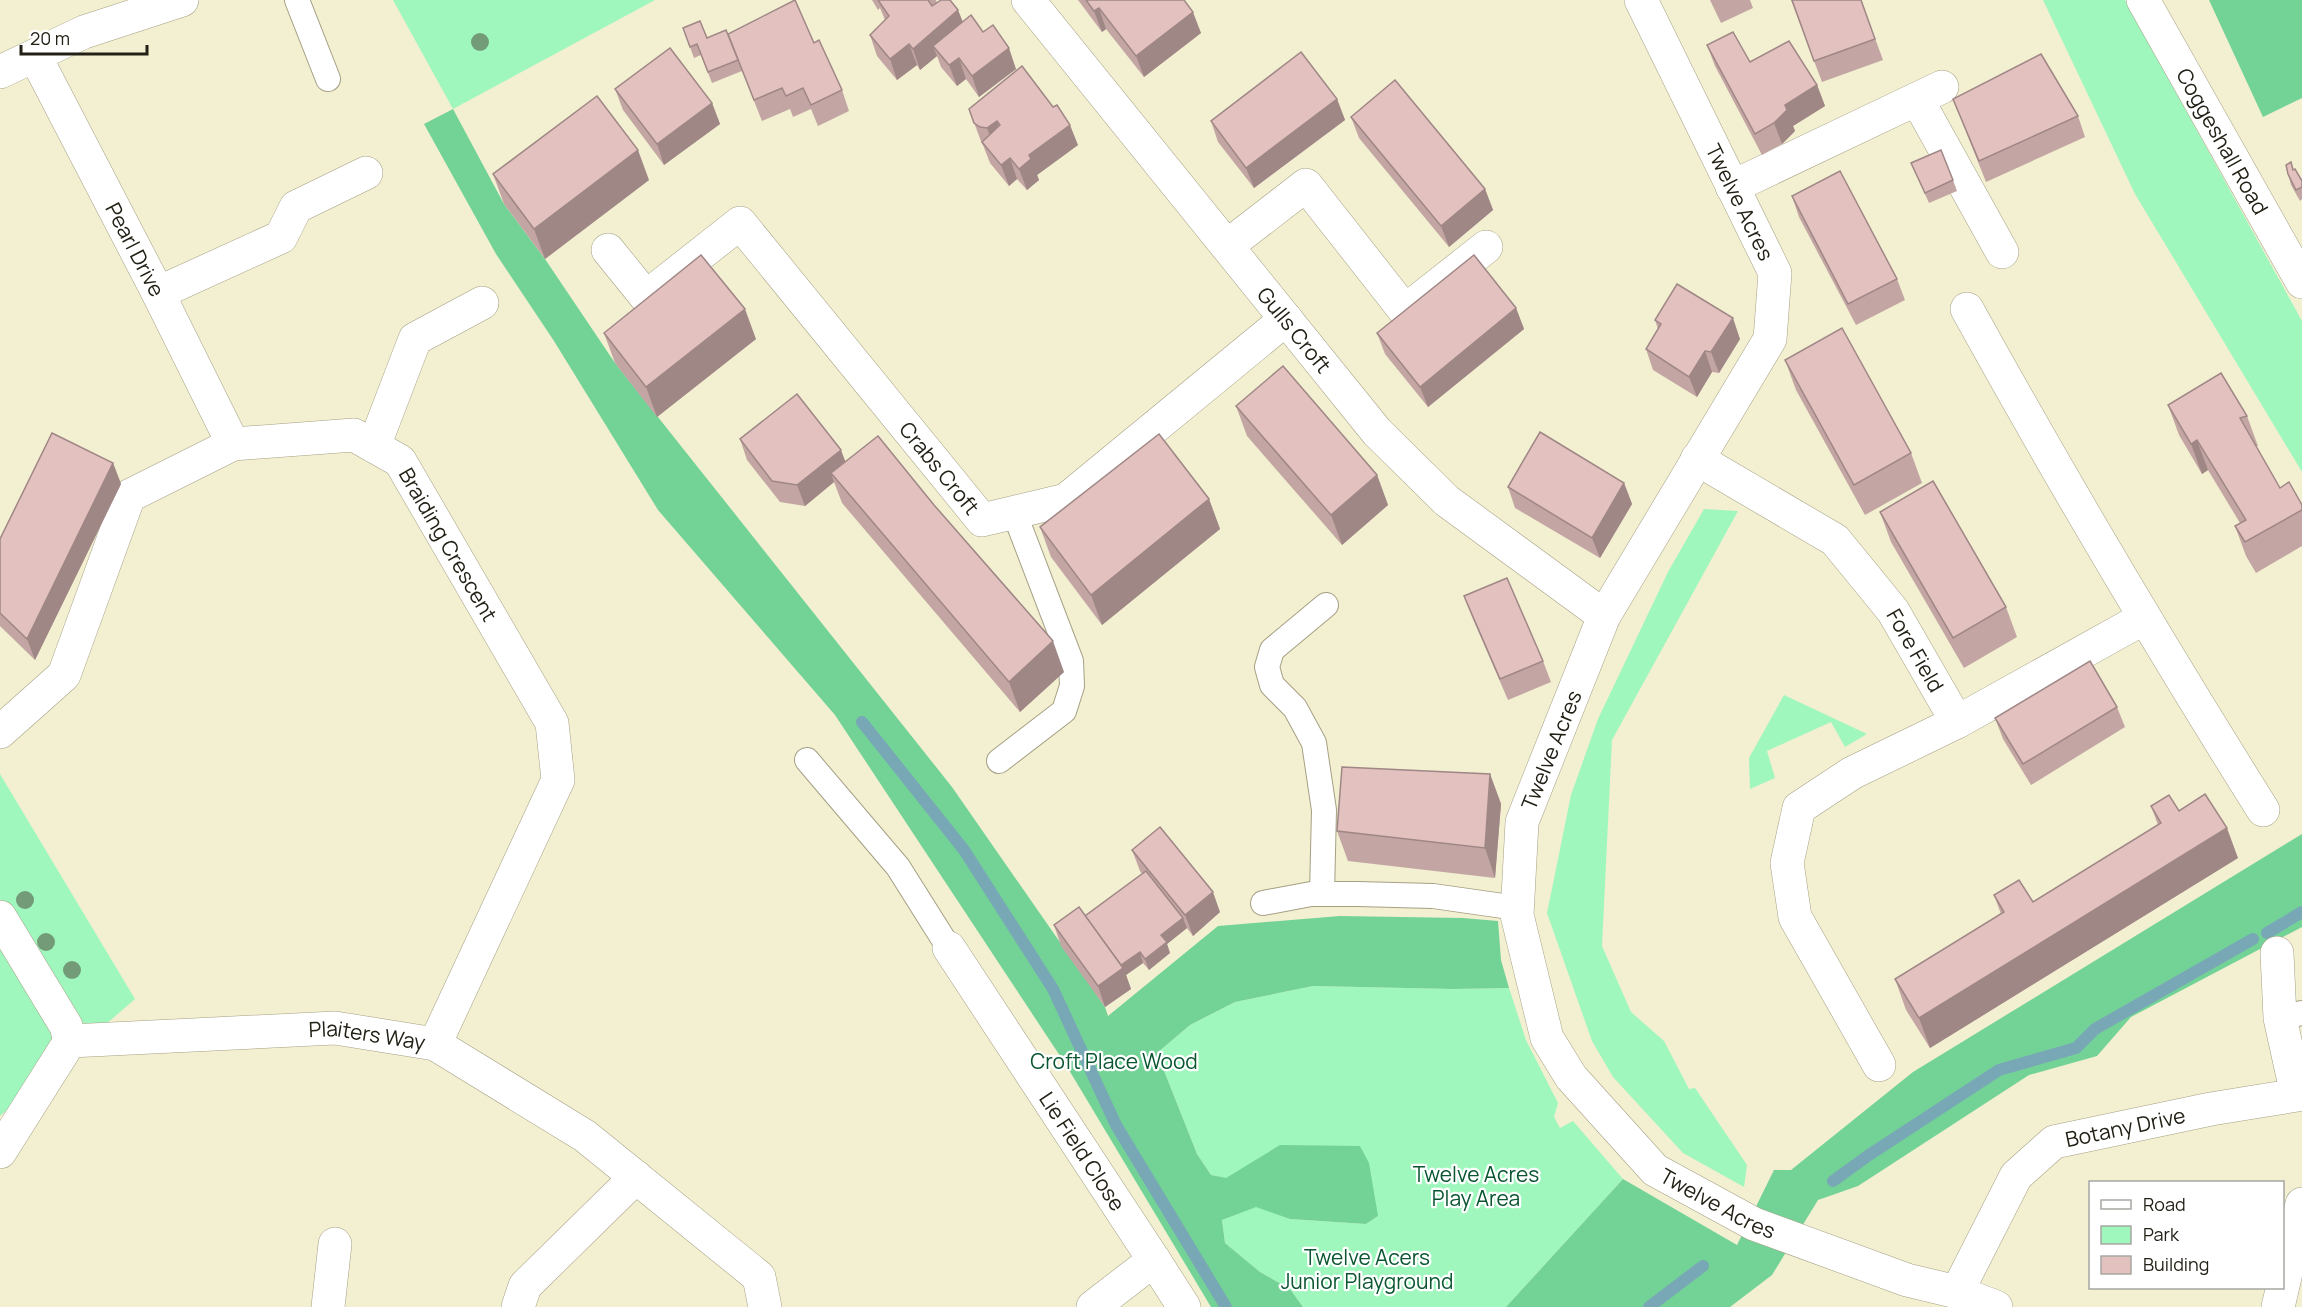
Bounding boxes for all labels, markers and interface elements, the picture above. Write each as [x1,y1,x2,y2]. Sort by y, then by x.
scale bar [21,18,147,56]
text: 20 m [30,26,70,50]
street label: Coggeshall Road [2170,63,2275,219]
street label: Twelve Acres [1700,139,1781,265]
street label: Pearl Drive [99,198,171,301]
street label: Gulls Croft [1251,281,1338,379]
street label: Crabs Croft [893,416,986,520]
street label: Braiding Crescent [393,463,504,626]
street label: Fore Field [1881,604,1951,697]
street label: Twelve Acres [1514,686,1588,814]
street label: Plaiters Way [308,1014,427,1056]
park label: Croft Place Wood [1030,1047,1198,1075]
street label: Lie Field Close [1033,1086,1132,1216]
street label: Botany Drive [2063,1101,2188,1153]
park label: Twelve Acres Play Area [1413,1160,1539,1212]
street label: Twelve Acres [1655,1162,1779,1245]
legend [2089,1181,2284,1289]
text: Road [2143,1192,2186,1216]
text: Park [2143,1222,2180,1246]
park label: Twelve Acers Junior Playground [1281,1243,1453,1295]
text: Building [2143,1252,2209,1276]

